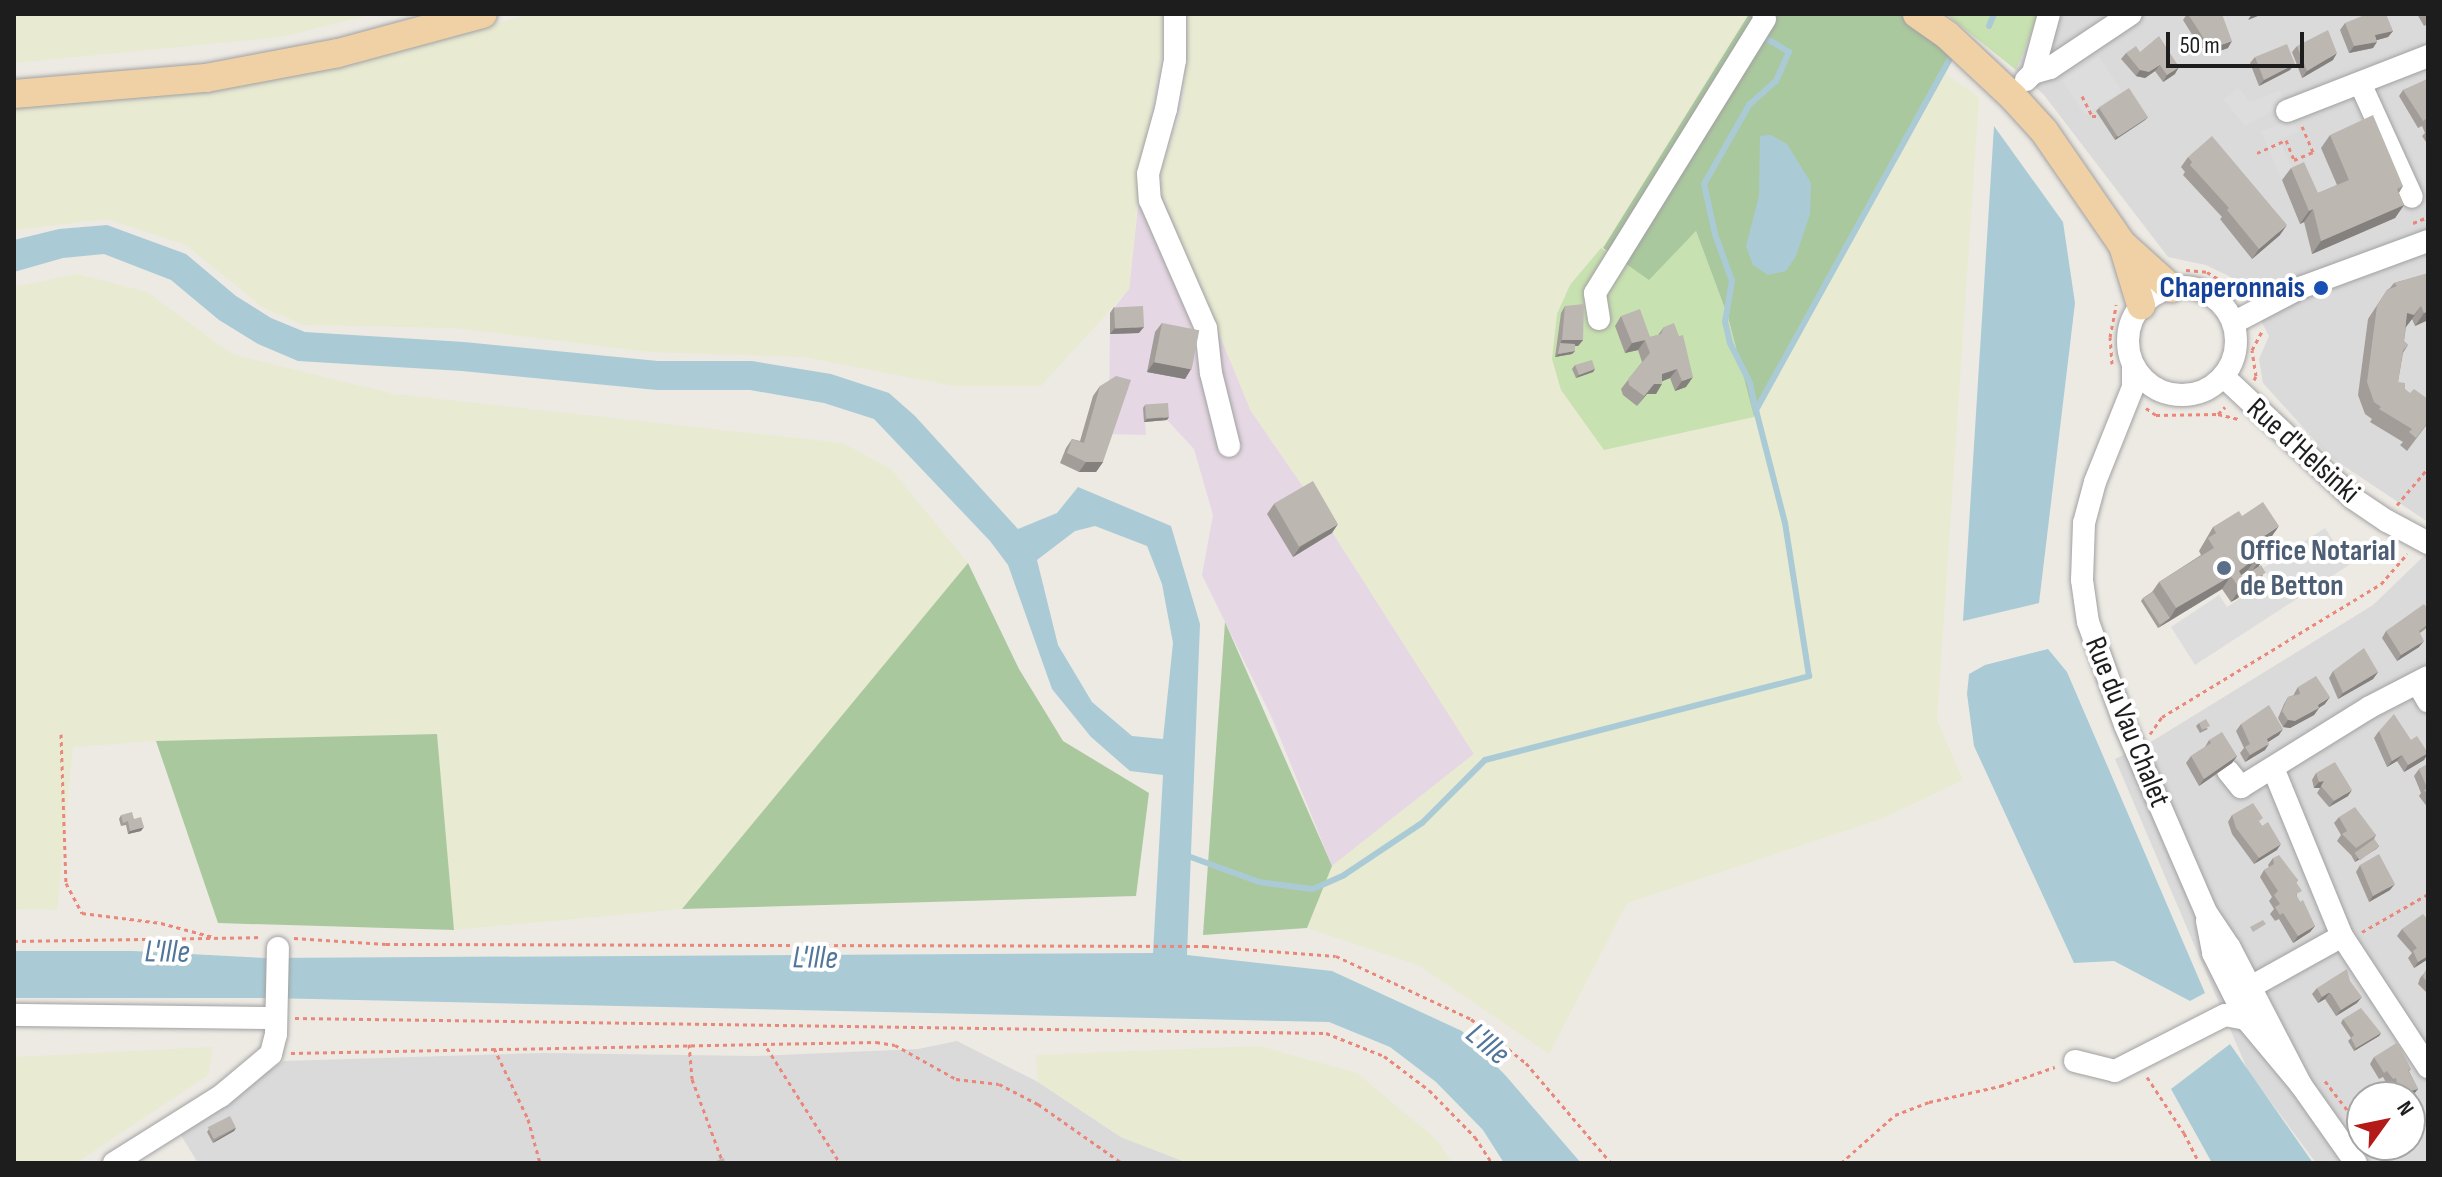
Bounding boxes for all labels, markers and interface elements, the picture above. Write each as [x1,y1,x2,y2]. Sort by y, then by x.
scale bar [2170,16,2308,66]
text: 50 m [2180,31,2220,60]
place label: Chaperonnais [2160,270,2305,306]
marker: Chaperonnais [2312,279,2330,297]
street label: Rue d'Helsinki [2239,391,2367,511]
place label: Office Notarial de Betton [2240,533,2396,604]
marker: Office Notarial de Betton [2215,559,2233,577]
street label: Rue du Vau Chalet [2077,632,2177,812]
water label: L'Ille [144,933,190,973]
water label: L'Ille [792,939,838,979]
water label: L'Ille [1457,1016,1517,1074]
north arrow [2346,1081,2426,1161]
text: N [2390,1096,2419,1121]

